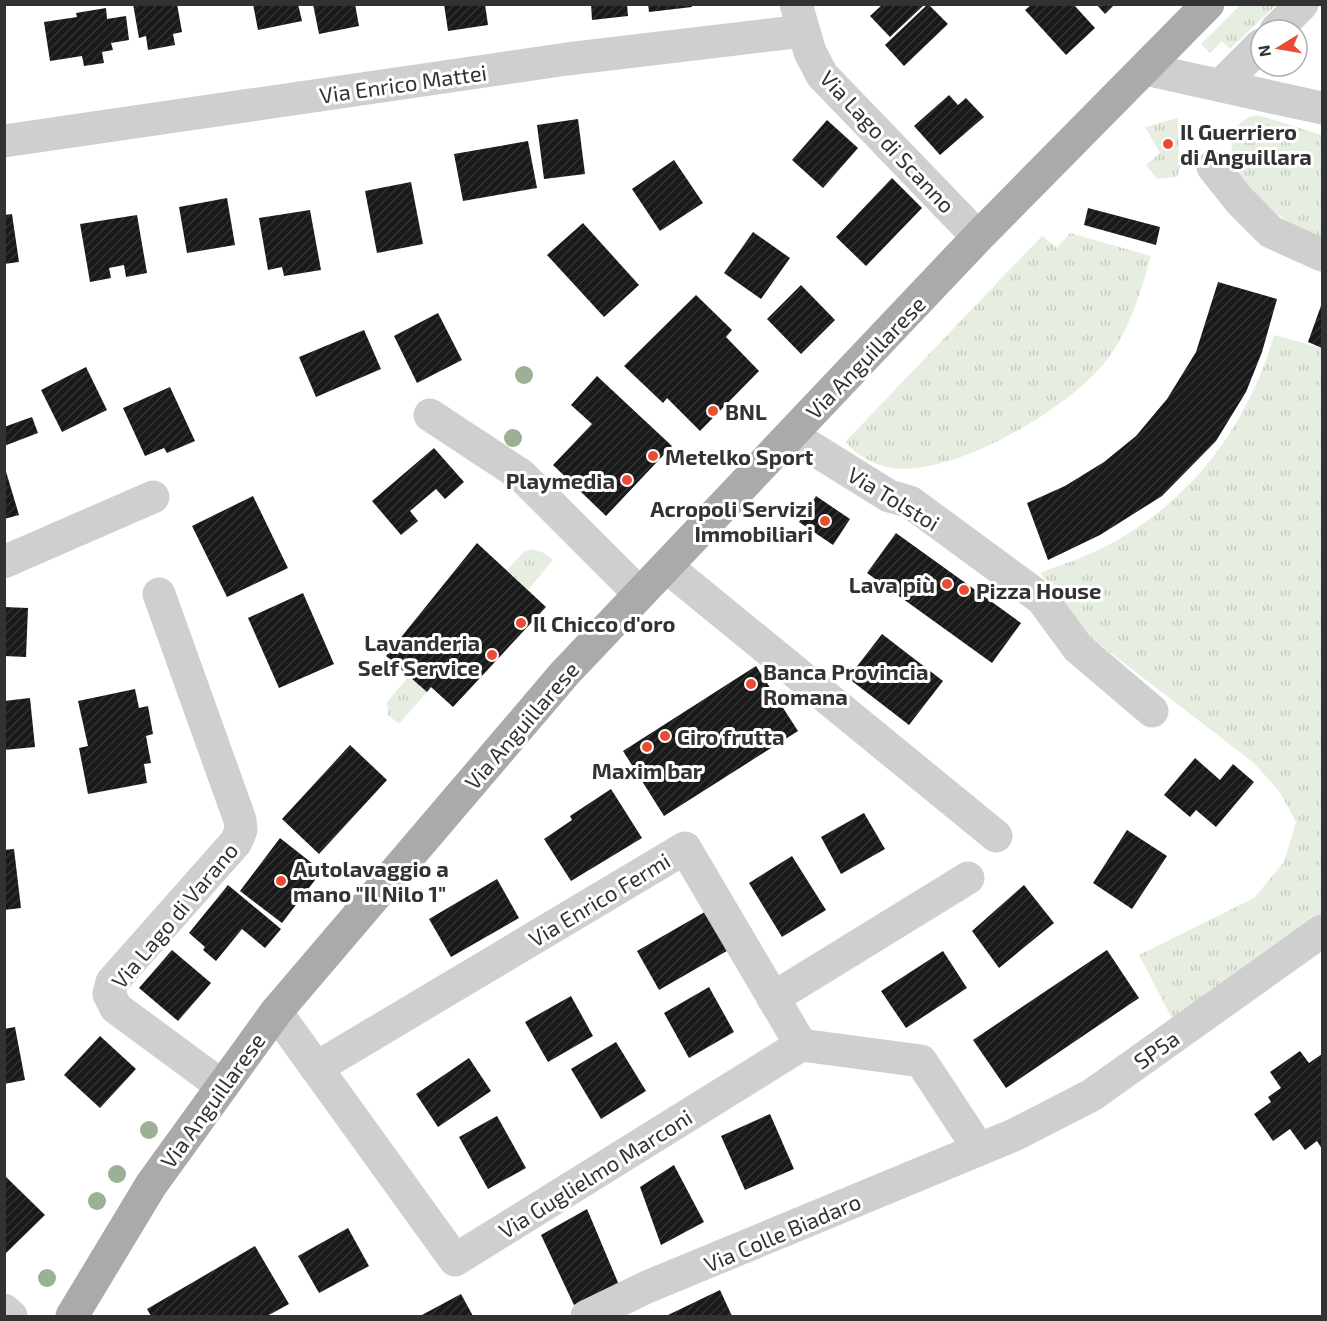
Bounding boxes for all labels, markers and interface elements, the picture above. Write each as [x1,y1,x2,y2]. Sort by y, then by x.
north arrow [1249,18,1309,78]
text: N [1253,43,1274,58]
street label: Via Enrico Mattei [318,58,488,108]
street label: Via Lago di Scanno [815,64,961,218]
place label: Il Guerriero di Anguillara [1180,118,1312,169]
marker: Il Guerriero di Anguillara [1161,137,1175,151]
street label: Via Anguillarese [800,290,930,424]
place label: BNL [725,398,767,424]
marker: BNL [706,404,720,418]
place label: Metelko Sport [665,443,813,469]
marker: Metelko Sport [646,449,660,463]
street label: Via Tolstoi [844,461,944,535]
place label: Playmedia [506,467,615,494]
marker: Playmedia [620,473,634,487]
place label: Acropoli Servizi Immobiliari [650,495,813,546]
marker: Acropoli Servizi Immobiliari [818,514,832,528]
place label: Lava più [849,571,935,597]
marker: Lava più [940,577,954,591]
place label: Pizza House [976,577,1101,603]
marker: Pizza House [957,583,971,597]
place label: Il Chicco d'oro [533,610,676,636]
marker: Il Chicco d'oro [514,616,528,630]
place label: Lavanderia Self Service [358,629,480,680]
marker: Lavanderia Self Service [485,648,499,662]
street label: Via Anguillarese [459,656,583,794]
place label: Banca Provincia Romana [763,658,928,709]
marker: Banca Provincia Romana [744,677,758,691]
place label: Ciro frutta [677,723,785,749]
marker: Ciro frutta [658,729,672,743]
marker: Maxim bar [640,740,654,754]
place label: Maxim bar [592,757,703,783]
street label: Via Lago di Varano [105,837,243,993]
street label: Via Enrico Fermi [524,847,674,951]
place label: Autolavaggio a mano "Il Nilo 1" [293,855,449,906]
marker: Autolavaggio a mano "Il Nilo 1" [274,874,288,888]
street label: SP5a [1128,1024,1184,1074]
street label: Via Anguillarese [154,1027,270,1173]
street label: Via Guglielmo Marconi [494,1103,696,1243]
street label: Via Colle Biadaro [700,1187,864,1277]

